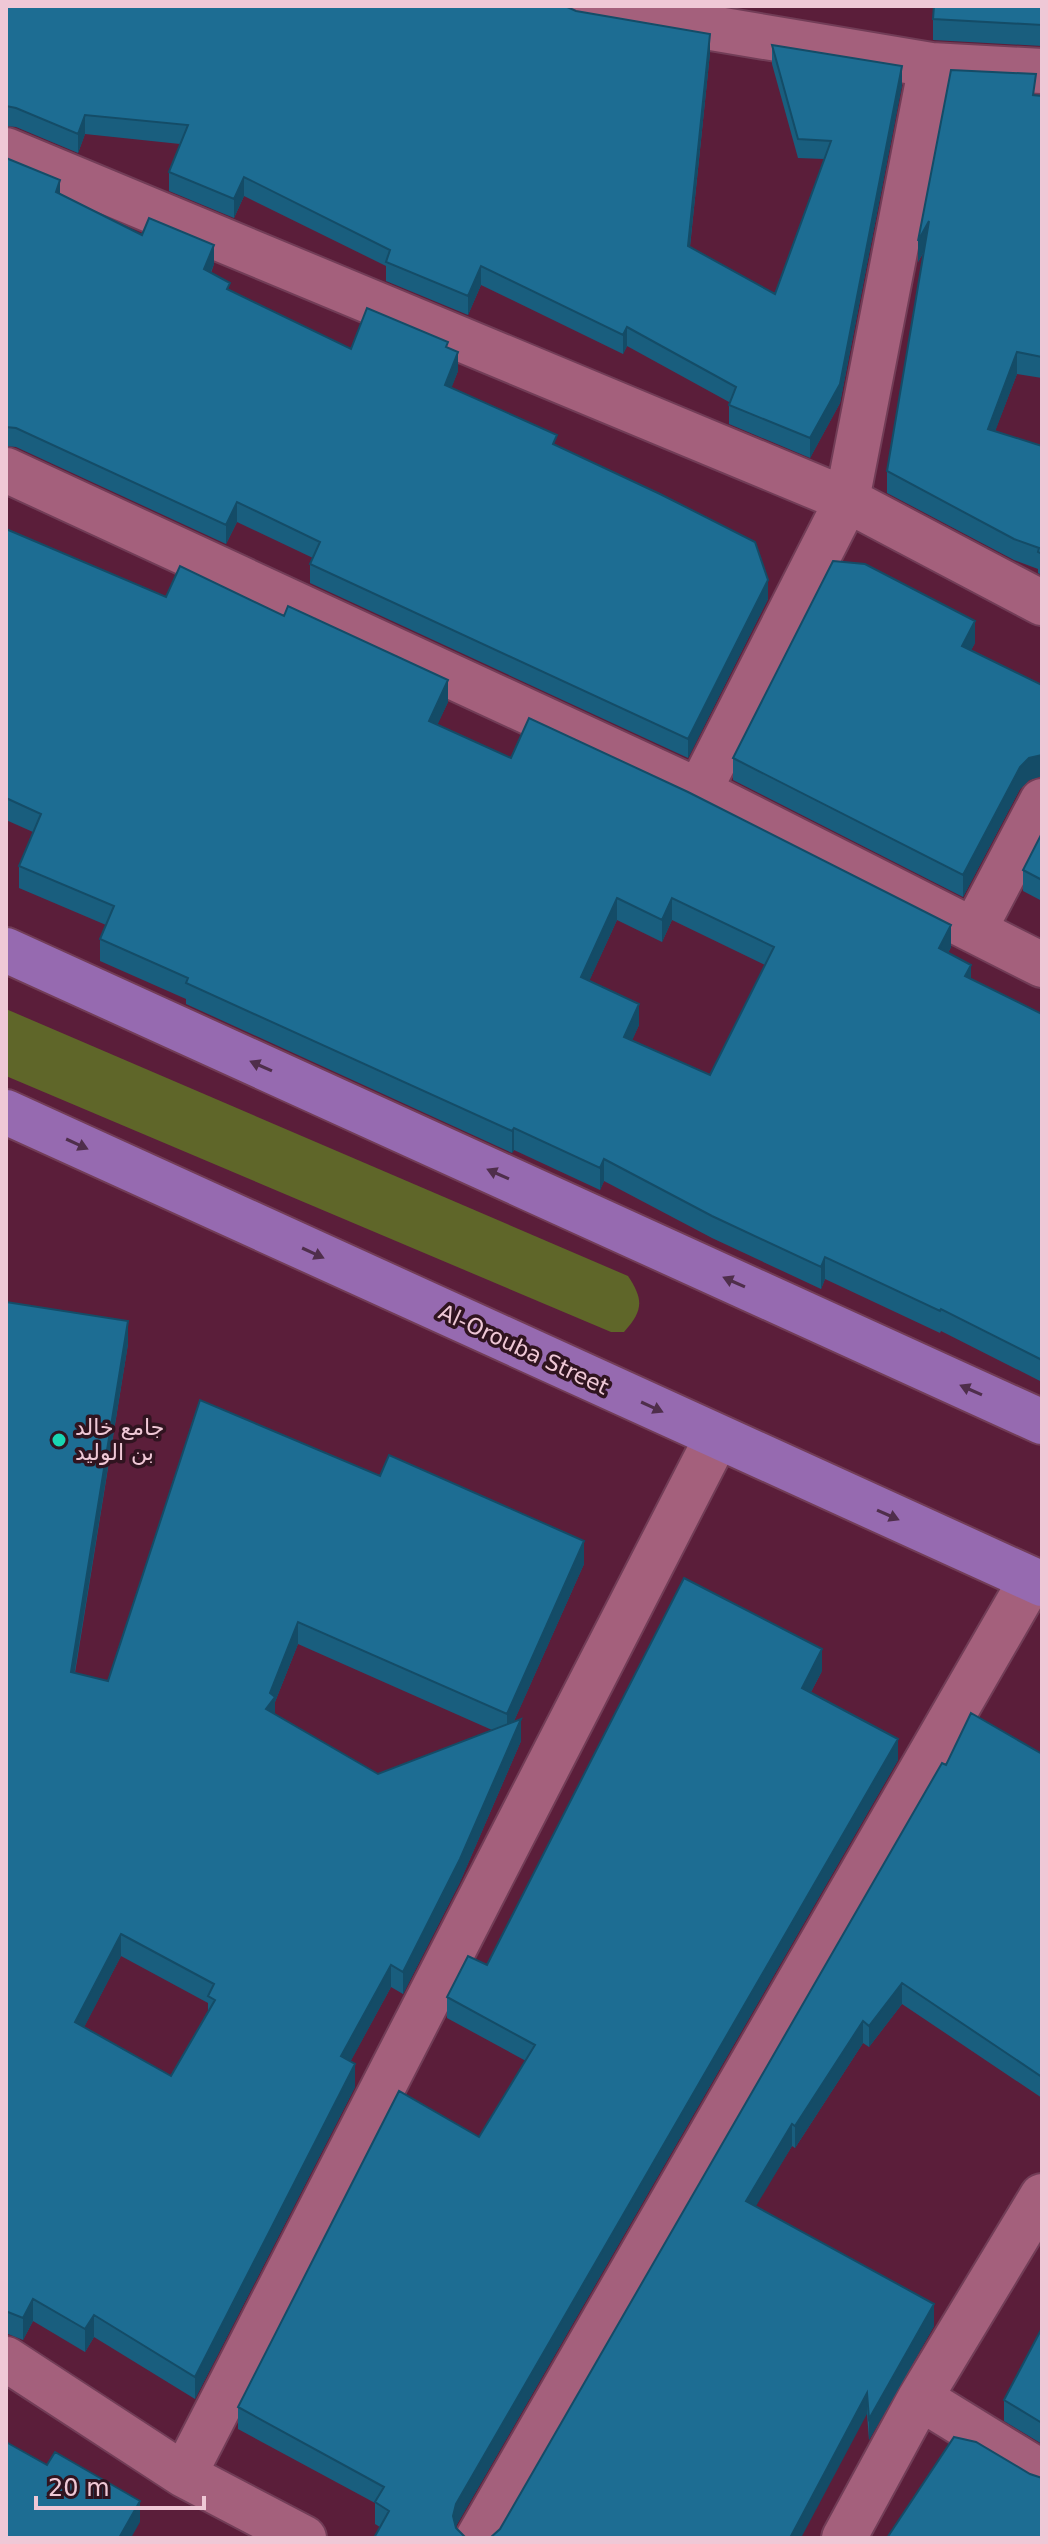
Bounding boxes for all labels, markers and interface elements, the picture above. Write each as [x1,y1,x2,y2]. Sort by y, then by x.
one-way arrow [250,1060,273,1073]
one-way arrow [65,1138,89,1151]
one-way arrow [486,1167,510,1181]
one-way arrow [302,1246,325,1259]
one-way arrow [723,1275,746,1289]
street label: Al-Orouba Street [435,1299,613,1400]
one-way arrow [959,1383,983,1397]
one-way arrow [640,1401,663,1414]
place label: جامع خالد بن الوليد [75,1415,164,1465]
marker: جامع خالد بن الوليد [50,1431,68,1449]
one-way arrow [877,1508,900,1522]
scale bar [36,2460,204,2510]
text: 20 m [48,2474,110,2502]

